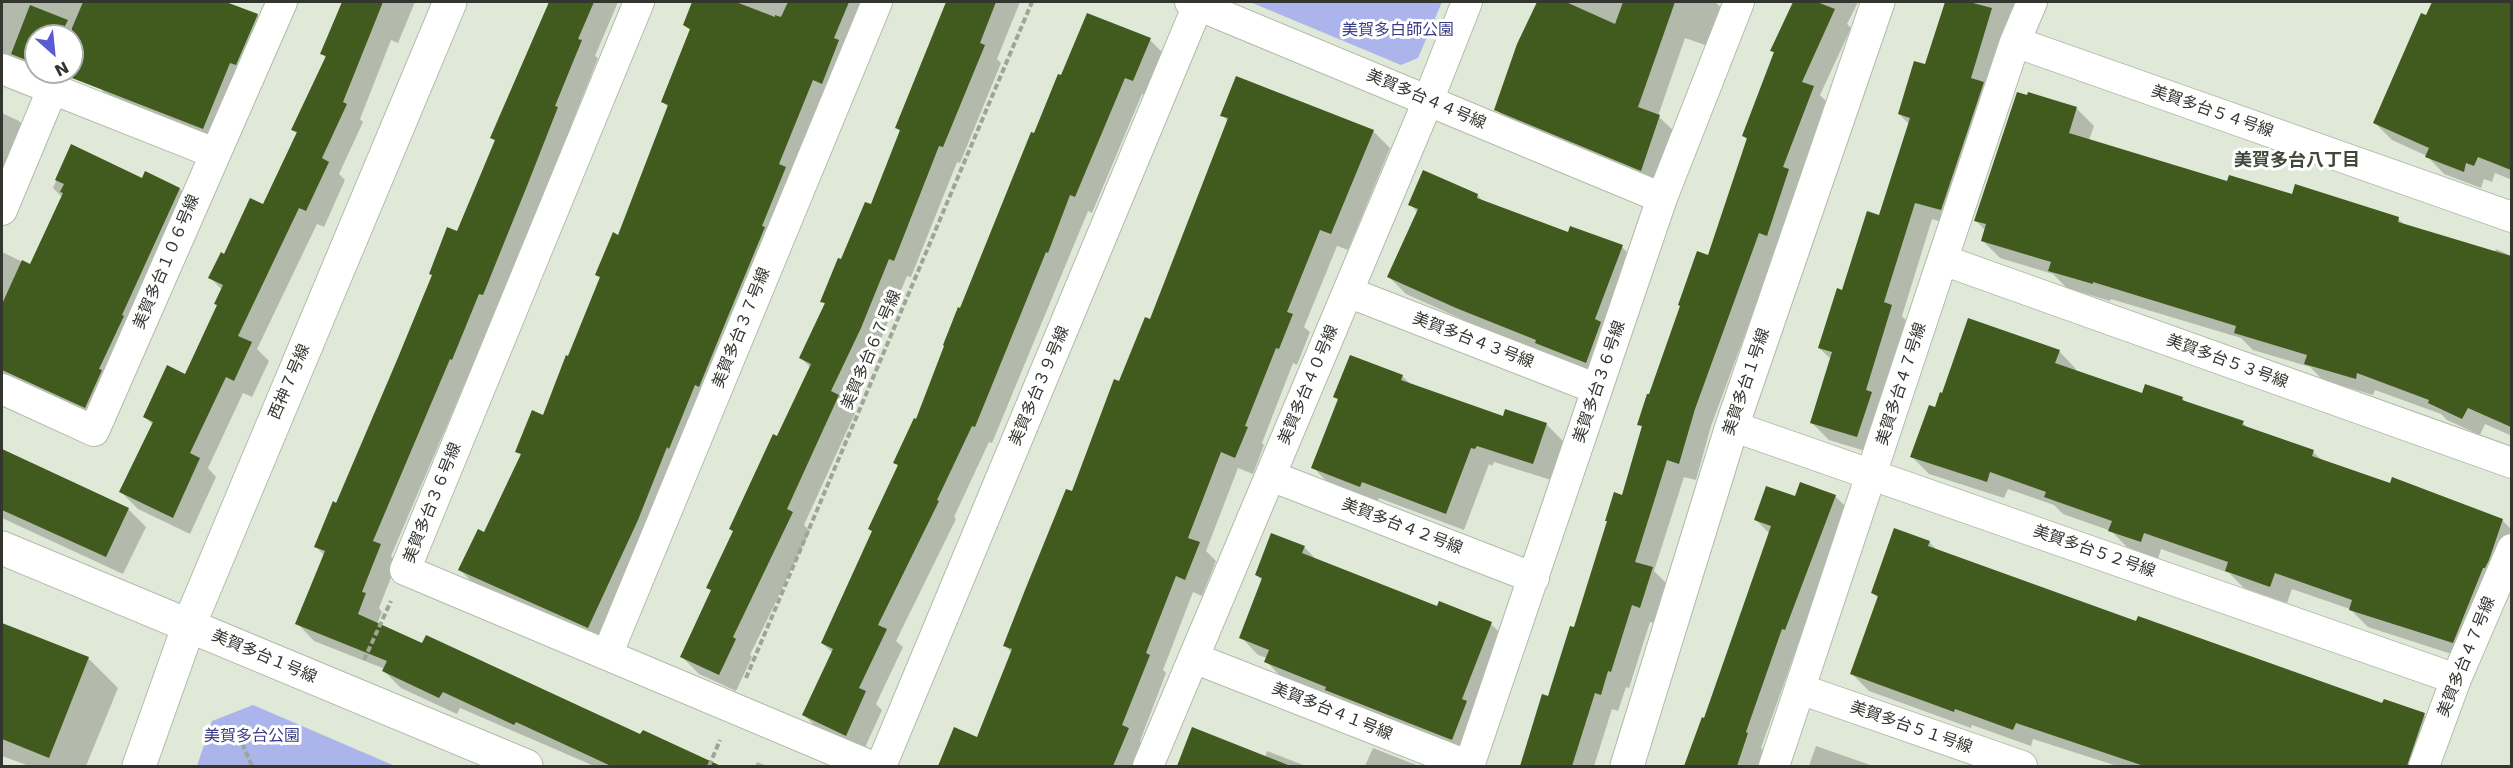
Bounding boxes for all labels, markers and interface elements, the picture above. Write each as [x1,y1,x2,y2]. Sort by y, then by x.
park label: 美賀多白師公園 [1342,21,1454,41]
north arrow [24,24,84,84]
text: N [51,57,72,80]
street label: 美賀多台４４号線 [1363,66,1489,134]
street label: 美賀多台５４号線 [2148,82,2276,142]
district label: 美賀多台八丁目 [2234,150,2360,172]
street label: 美賀多台１０６号線 [130,192,204,332]
street label: 美賀多台３７号線 [709,265,775,391]
street label: 美賀多台６７号線 [838,287,906,413]
street label: 美賀多台４３号線 [1410,309,1536,373]
street label: 美賀多台３６号線 [1570,318,1630,446]
street label: 美賀多台４７号線 [1873,320,1931,448]
street label: 美賀多台４０号線 [1275,322,1343,448]
street label: 美賀多台３９号線 [1006,323,1074,449]
street label: 美賀多台１号線 [1720,326,1774,438]
street label: 美賀多台５３号線 [2164,331,2290,393]
street label: 西神７号線 [266,341,314,423]
street label: 美賀多台３６号線 [400,440,466,566]
street label: 美賀多台４２号線 [1339,495,1465,559]
street label: 美賀多台５２号線 [2030,522,2158,582]
street label: 美賀多台４７号線 [2434,594,2500,720]
street label: 美賀多台１号線 [209,626,319,688]
street label: 美賀多台４１号線 [1269,679,1395,745]
street label: 美賀多台５１号線 [1847,698,1975,758]
park label: 美賀多台公園 [204,727,300,747]

